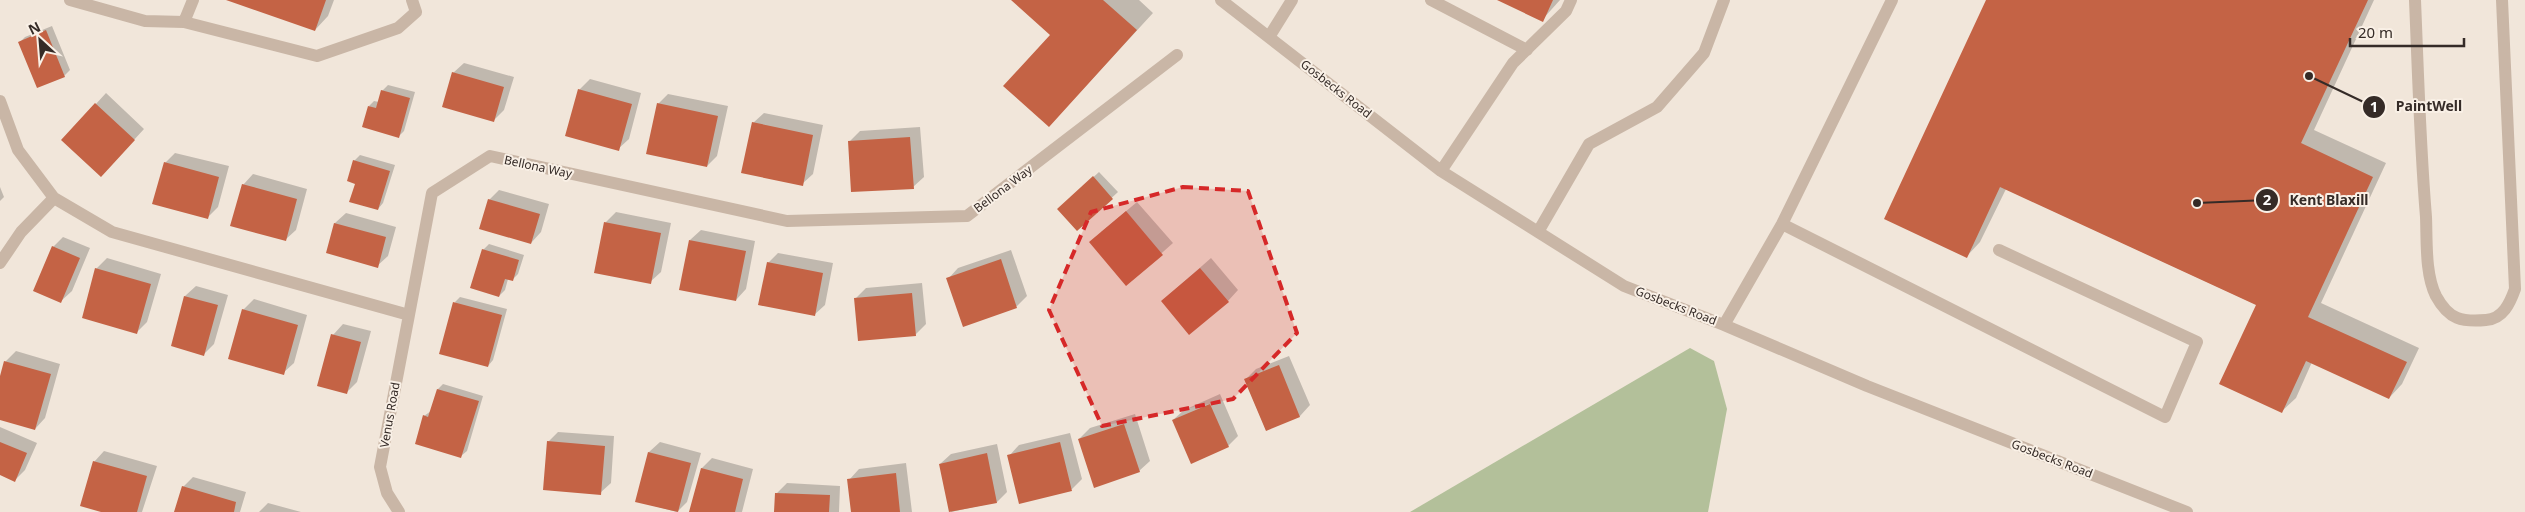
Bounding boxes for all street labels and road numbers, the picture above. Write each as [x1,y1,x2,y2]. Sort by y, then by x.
street label: Gosbecks Road [1297,56,1375,122]
street label: Bellona Way [503,151,575,182]
street label: Bellona Way [970,161,1036,216]
street label: Gosbecks Road [1633,282,1719,329]
street label: Venus Road [375,381,404,449]
street label: Gosbecks Road [2009,435,2095,482]

